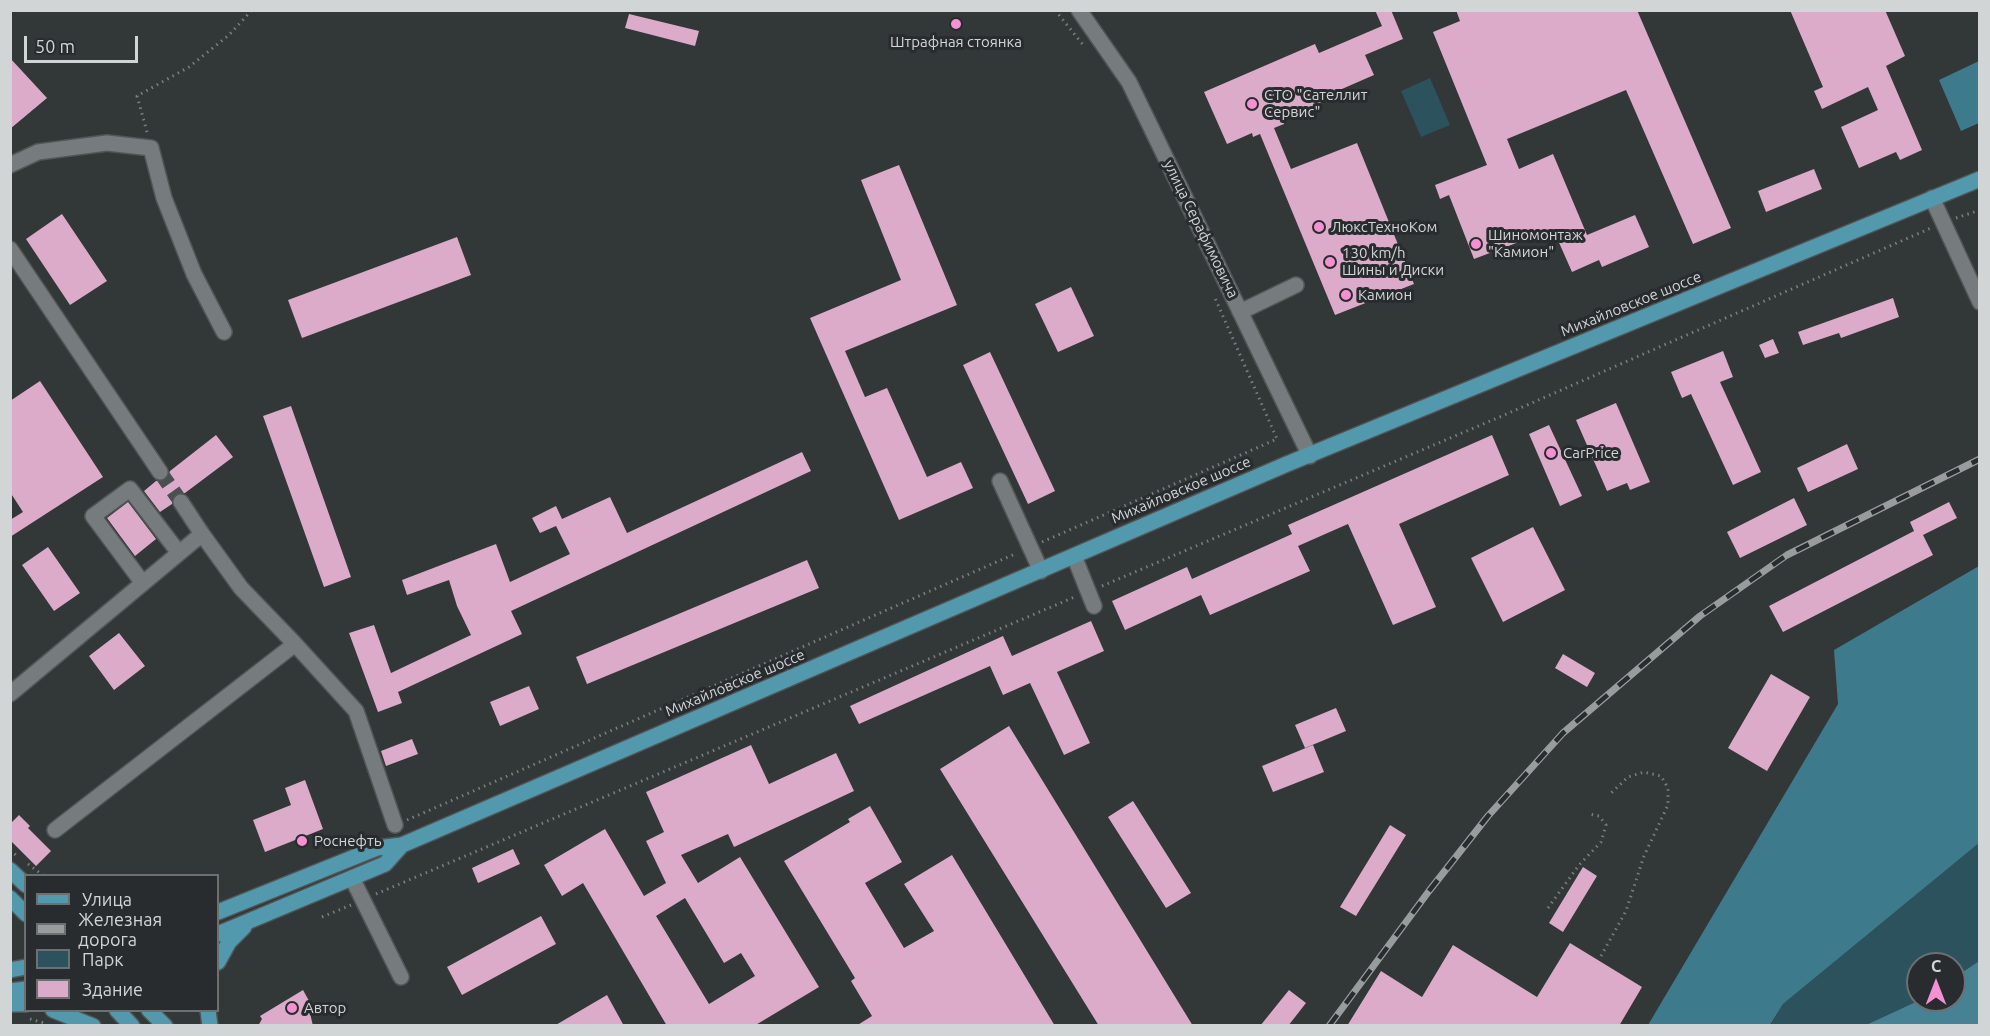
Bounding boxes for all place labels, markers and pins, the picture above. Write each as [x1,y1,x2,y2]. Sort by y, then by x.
marker: Штрафная стоянка [949,17,963,31]
place label: Штрафная стоянка [890,33,1022,51]
place label: СТО "Сателлит Сервис" [1264,86,1367,121]
marker: СТО "Сателлит Сервис" [1245,97,1259,111]
place label: ЛюксТехноКом [1331,218,1437,236]
marker: ЛюксТехноКом [1312,220,1326,234]
place label: Шиномонтаж "Камион" [1488,226,1583,261]
marker: Шиномонтаж "Камион" [1469,237,1483,251]
place label: 130 km/h Шины и Диски [1342,244,1444,279]
marker: 130 km/h Шины и Диски [1323,255,1337,269]
place label: Камион [1358,286,1412,304]
marker: Камион [1339,288,1353,302]
place label: CarPrice [1563,444,1619,462]
marker: CarPrice [1544,446,1558,460]
place label: Роснефть [314,832,381,850]
marker: Роснефть [295,834,309,848]
place label: Автор [304,999,346,1017]
marker: Автор [285,1001,299,1015]

